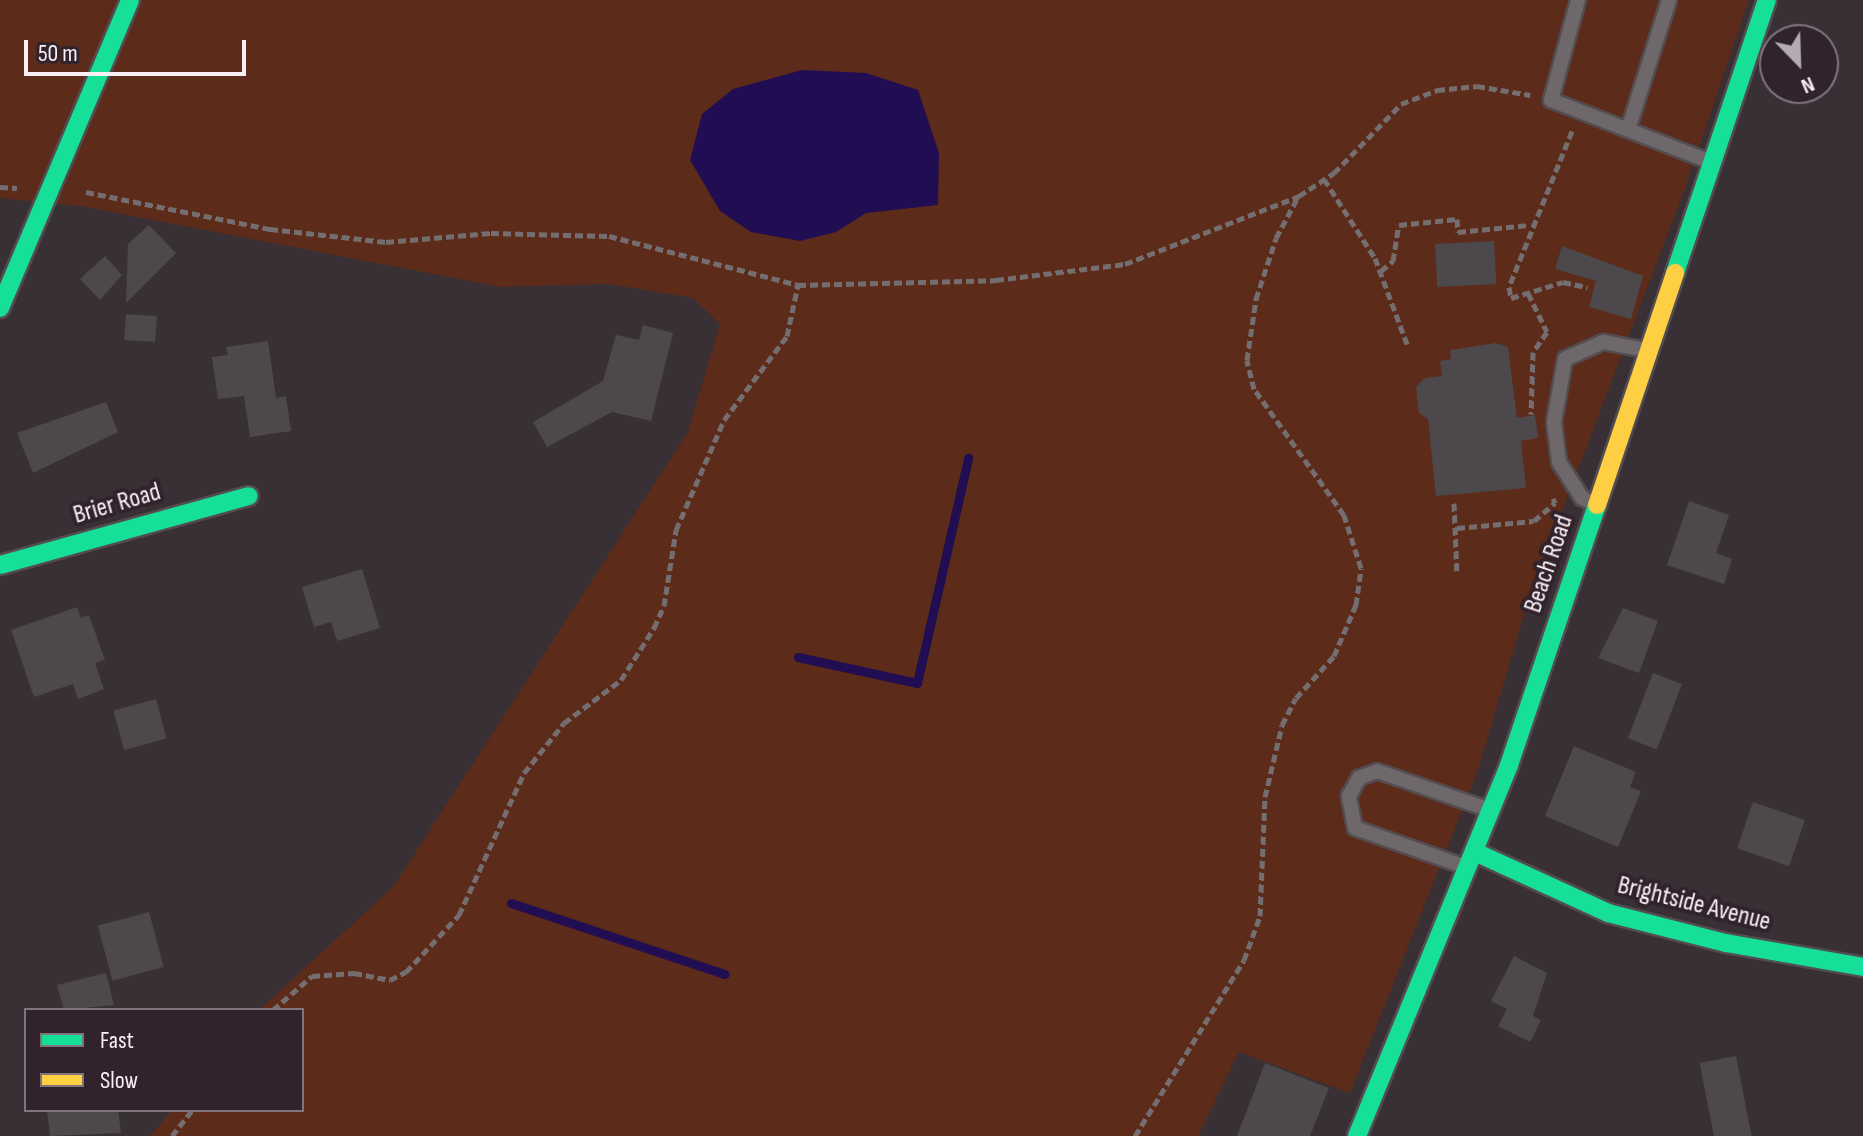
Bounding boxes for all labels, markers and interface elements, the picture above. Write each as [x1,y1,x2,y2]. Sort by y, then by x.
scale bar [28,24,250,74]
north arrow [1759,24,1839,104]
text: 50 m [38,39,78,68]
text: N [1797,70,1818,99]
street label: Brier Road [70,477,164,531]
street label: Beach Road [1518,511,1580,617]
street label: Brightside Avenue [1614,870,1774,938]
legend [24,1008,304,1112]
text: Fast [100,1026,134,1055]
text: Slow [100,1066,138,1095]

